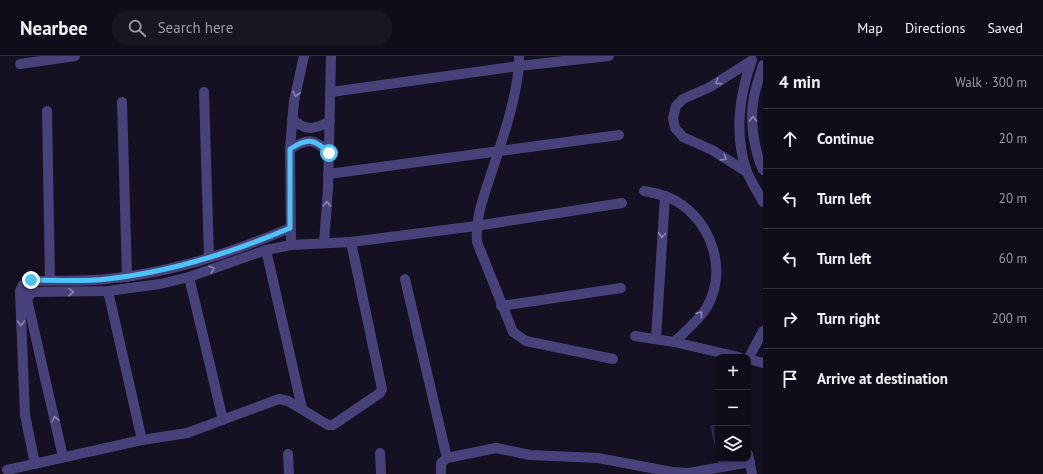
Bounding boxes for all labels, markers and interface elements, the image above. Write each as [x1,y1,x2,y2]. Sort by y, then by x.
search box [112,10,392,46]
text: Nearbee [20,16,88,40]
icon: search [126,17,148,39]
text: Search here [158,18,233,37]
text: Map [857,19,883,37]
text: Directions [905,19,965,37]
text: Saved [987,19,1023,37]
text: 4 min [779,71,820,93]
text: Walk · 300 m [955,74,1027,91]
one-way arrow [715,77,722,85]
one-way arrow [292,91,300,97]
one-way arrow [749,116,757,122]
icon: ahead [779,128,801,150]
text: Continue [817,129,874,148]
text: 20 m [999,130,1027,147]
route start [320,144,338,162]
one-way arrow [720,153,727,160]
icon: left [779,188,801,210]
text: Turn left [817,189,871,208]
text: 20 m [999,190,1027,207]
one-way arrow [322,201,331,207]
one-way arrow [658,232,667,238]
icon: left [779,248,801,270]
text: Turn left [817,249,871,268]
text: 60 m [999,250,1027,267]
one-way arrow [208,265,215,274]
route end [22,271,40,289]
one-way arrow [68,288,74,296]
icon: right [779,308,801,330]
text: Turn right [817,309,880,328]
text: 200 m [992,310,1027,327]
one-way arrow [696,311,703,319]
one-way arrow [17,320,25,326]
map controls [715,354,751,462]
button: + [715,354,751,390]
icon: arrive [779,368,801,390]
text: Arrive at destination [817,369,948,388]
button: − [715,390,751,426]
one-way arrow [51,416,59,422]
button: layers [715,426,751,462]

